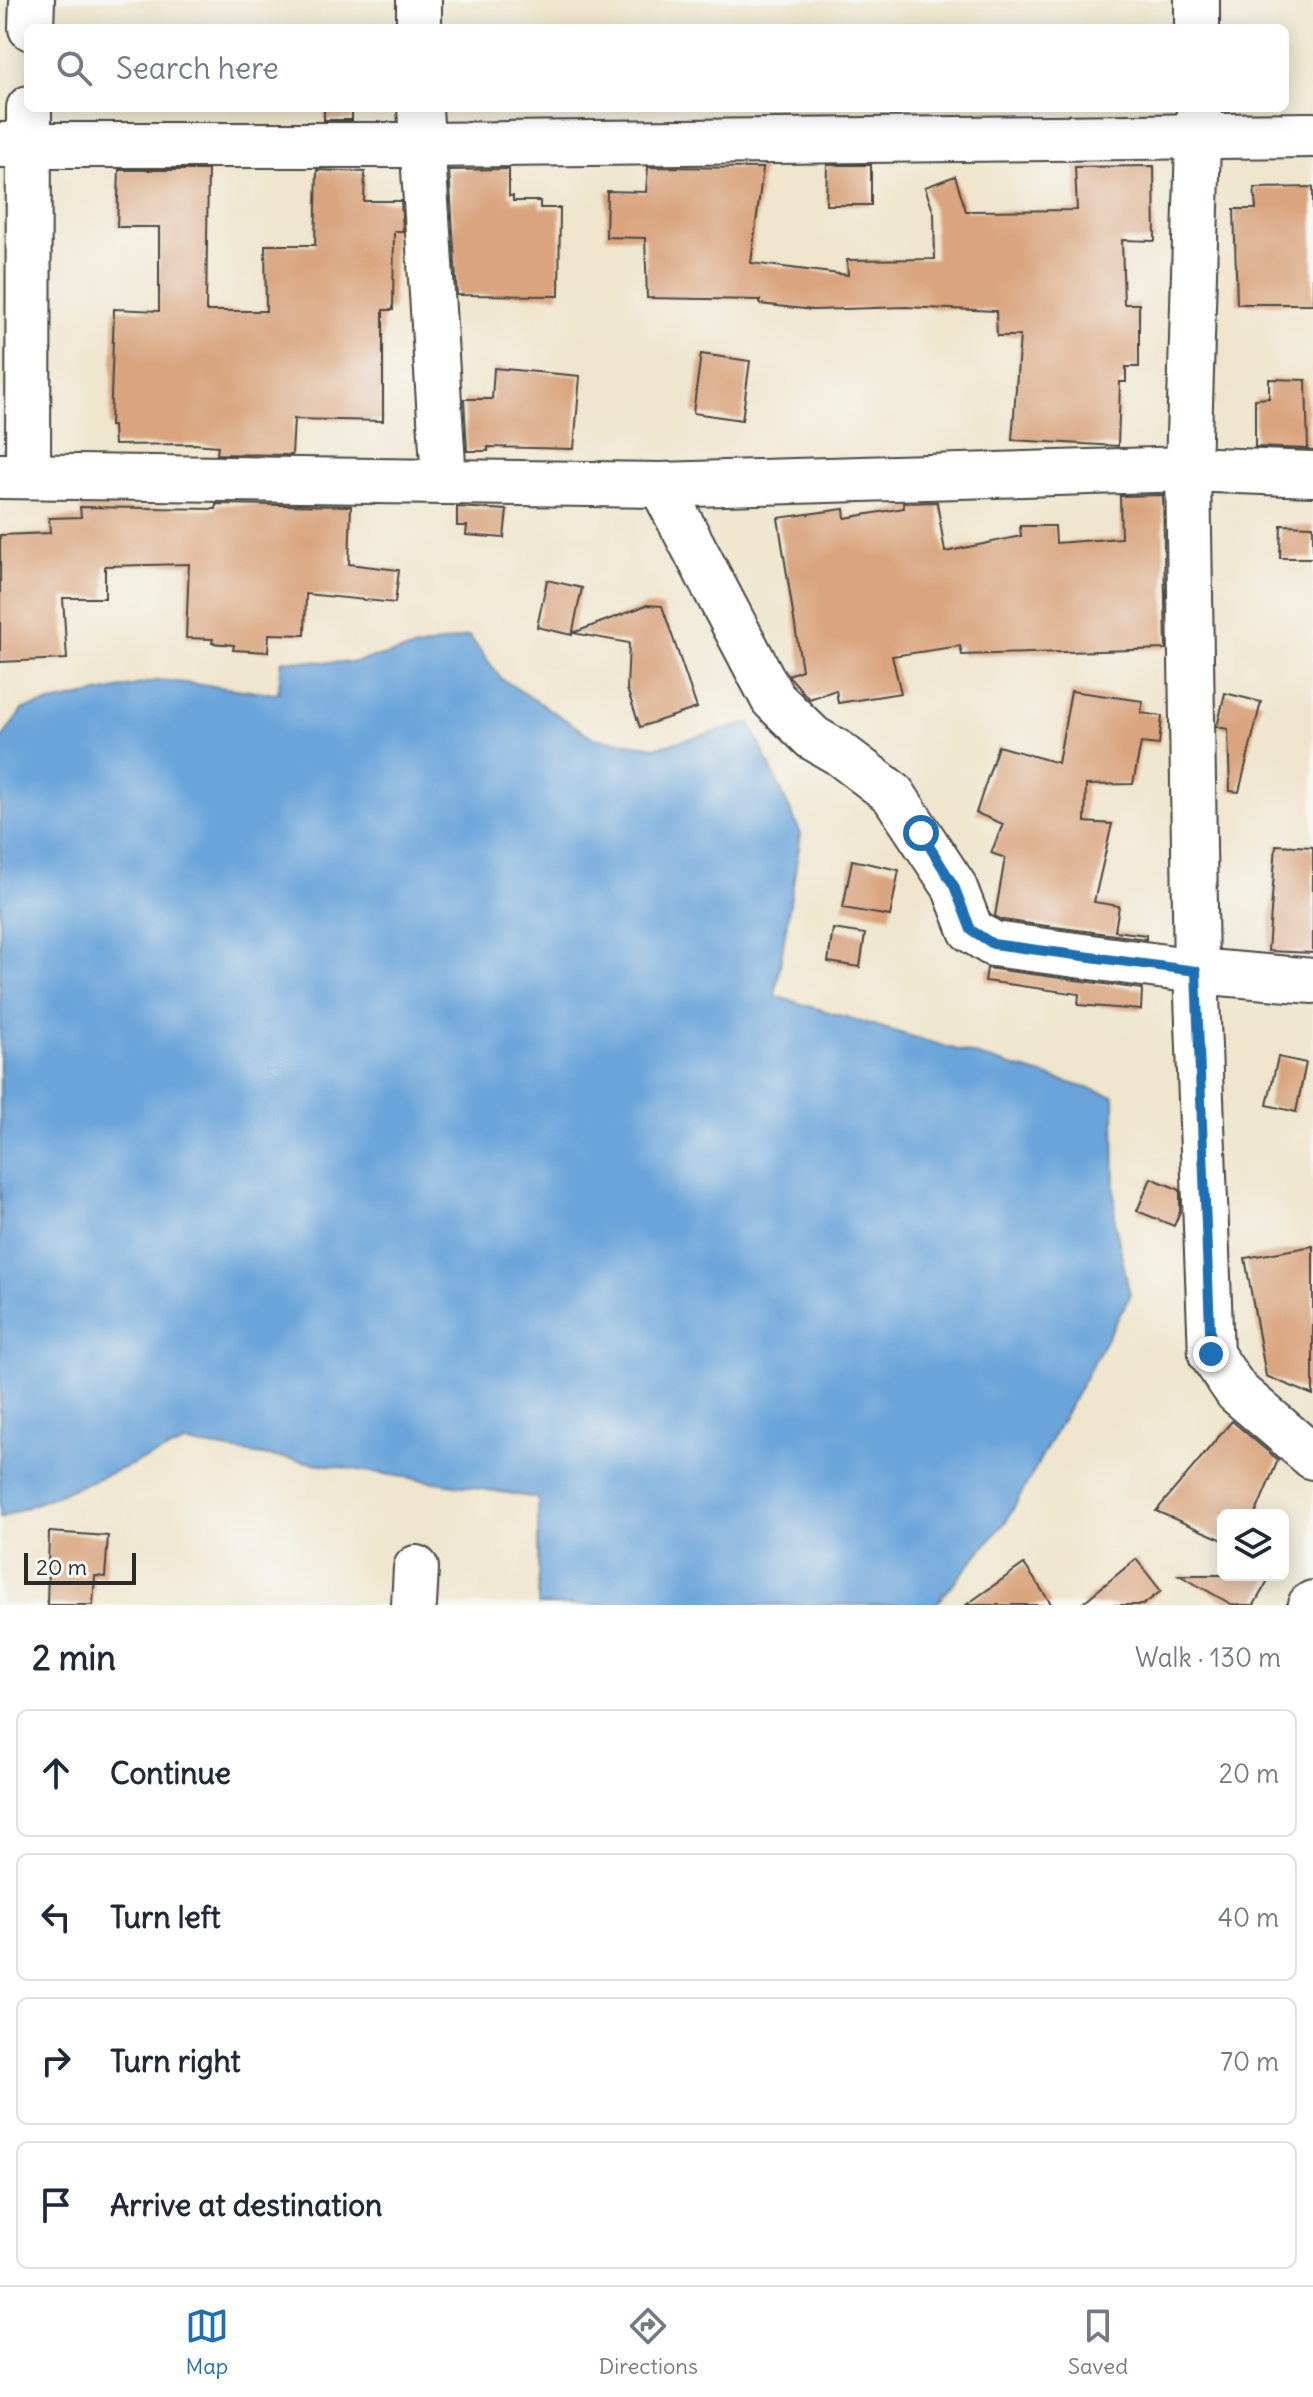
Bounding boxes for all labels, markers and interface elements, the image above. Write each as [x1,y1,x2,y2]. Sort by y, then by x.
search box [24,24,1289,112]
icon: search [52,46,96,90]
text: Search here [116,49,279,87]
route start [903,815,939,851]
route end [1193,1336,1229,1372]
map controls [1217,1509,1289,1581]
button: layers [1217,1509,1289,1581]
scale bar [24,1549,136,1585]
text: 20 m [36,1553,87,1581]
text: 2 min [32,1636,116,1679]
text: Walk · 130 m [1135,1641,1281,1674]
icon: ahead [34,1751,78,1795]
text: Continue [110,1754,231,1792]
text: 20 m [1219,1757,1279,1790]
icon: left [34,1895,78,1939]
text: Turn left [110,1898,221,1936]
text: 40 m [1218,1901,1279,1934]
icon: right [34,2039,78,2083]
text: Turn right [110,2042,241,2080]
text: 70 m [1220,2045,1279,2078]
icon: arrive [34,2183,78,2227]
text: Arrive at destination [110,2186,382,2224]
tab: Map [185,2304,229,2380]
tab: Directions [599,2304,698,2380]
tab: Saved [1068,2304,1128,2380]

